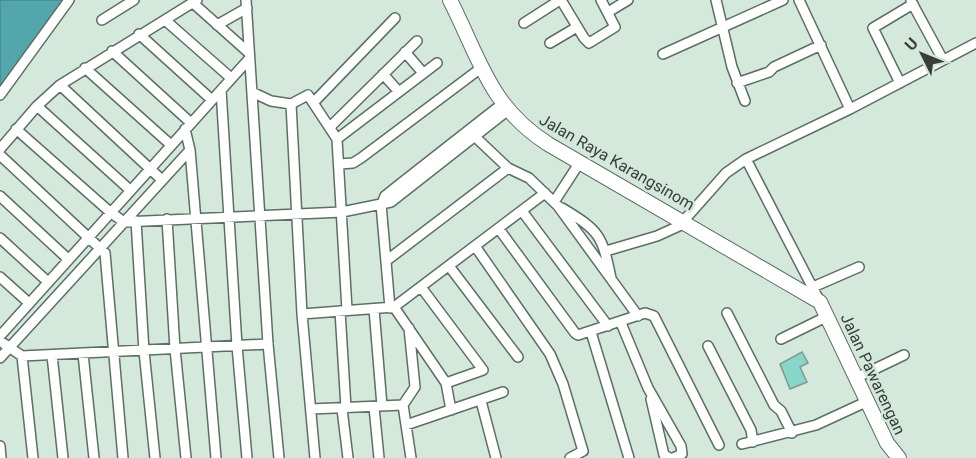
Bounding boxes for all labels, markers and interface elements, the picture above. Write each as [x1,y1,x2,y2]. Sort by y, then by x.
north arrow [892,24,952,84]
text: U [901,34,922,54]
street label: Jalan Raya Karangsinom [536,110,698,214]
street label: Jalan Pawarengan [837,310,909,438]

